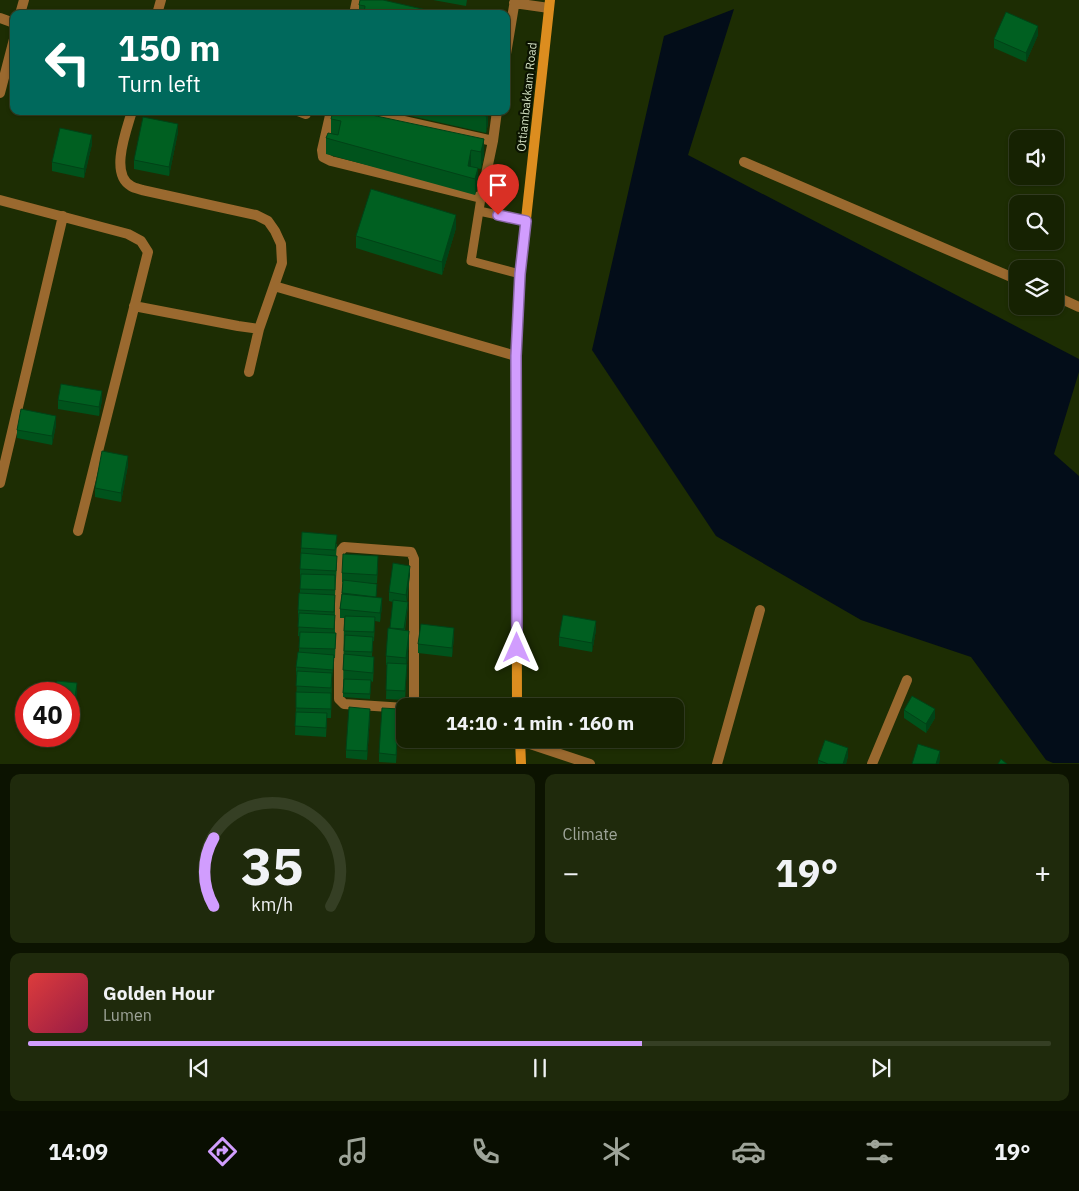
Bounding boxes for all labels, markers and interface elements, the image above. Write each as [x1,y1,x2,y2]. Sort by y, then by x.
text: 150 m [118,25,221,71]
icon: left [35,30,100,95]
street label: Ottiambakkam Road [513,41,540,152]
text: Turn left [118,69,201,98]
map controls [1009,130,1064,315]
button: sound [1009,130,1064,185]
pin [477,164,519,215]
icon: arrive [484,171,512,199]
button: search [1009,195,1064,250]
button: layers [1009,260,1064,315]
position arrow [490,621,542,673]
speed limit sign: 40 [15,682,80,747]
text: 14:10 · 1 min · 160 m [446,711,634,735]
text: Climate [563,824,618,844]
text: 35 [241,832,303,899]
text: 19° [775,848,838,897]
text: − [563,854,579,891]
text: + [1034,854,1051,891]
text: km/h [251,893,293,916]
text: Golden Hour [103,981,215,1005]
text: Lumen [103,1005,152,1025]
icon: previous [185,1054,213,1082]
icon: pause [526,1054,554,1082]
icon: next [867,1054,895,1082]
icon: directions [205,1134,240,1169]
icon: music [336,1134,371,1169]
icon: phone [468,1134,503,1169]
icon: climate [599,1134,634,1169]
icon: car [731,1134,766,1169]
icon: filters [862,1134,897,1169]
text: 14:09 [48,1137,108,1166]
text: 19° [994,1137,1031,1166]

